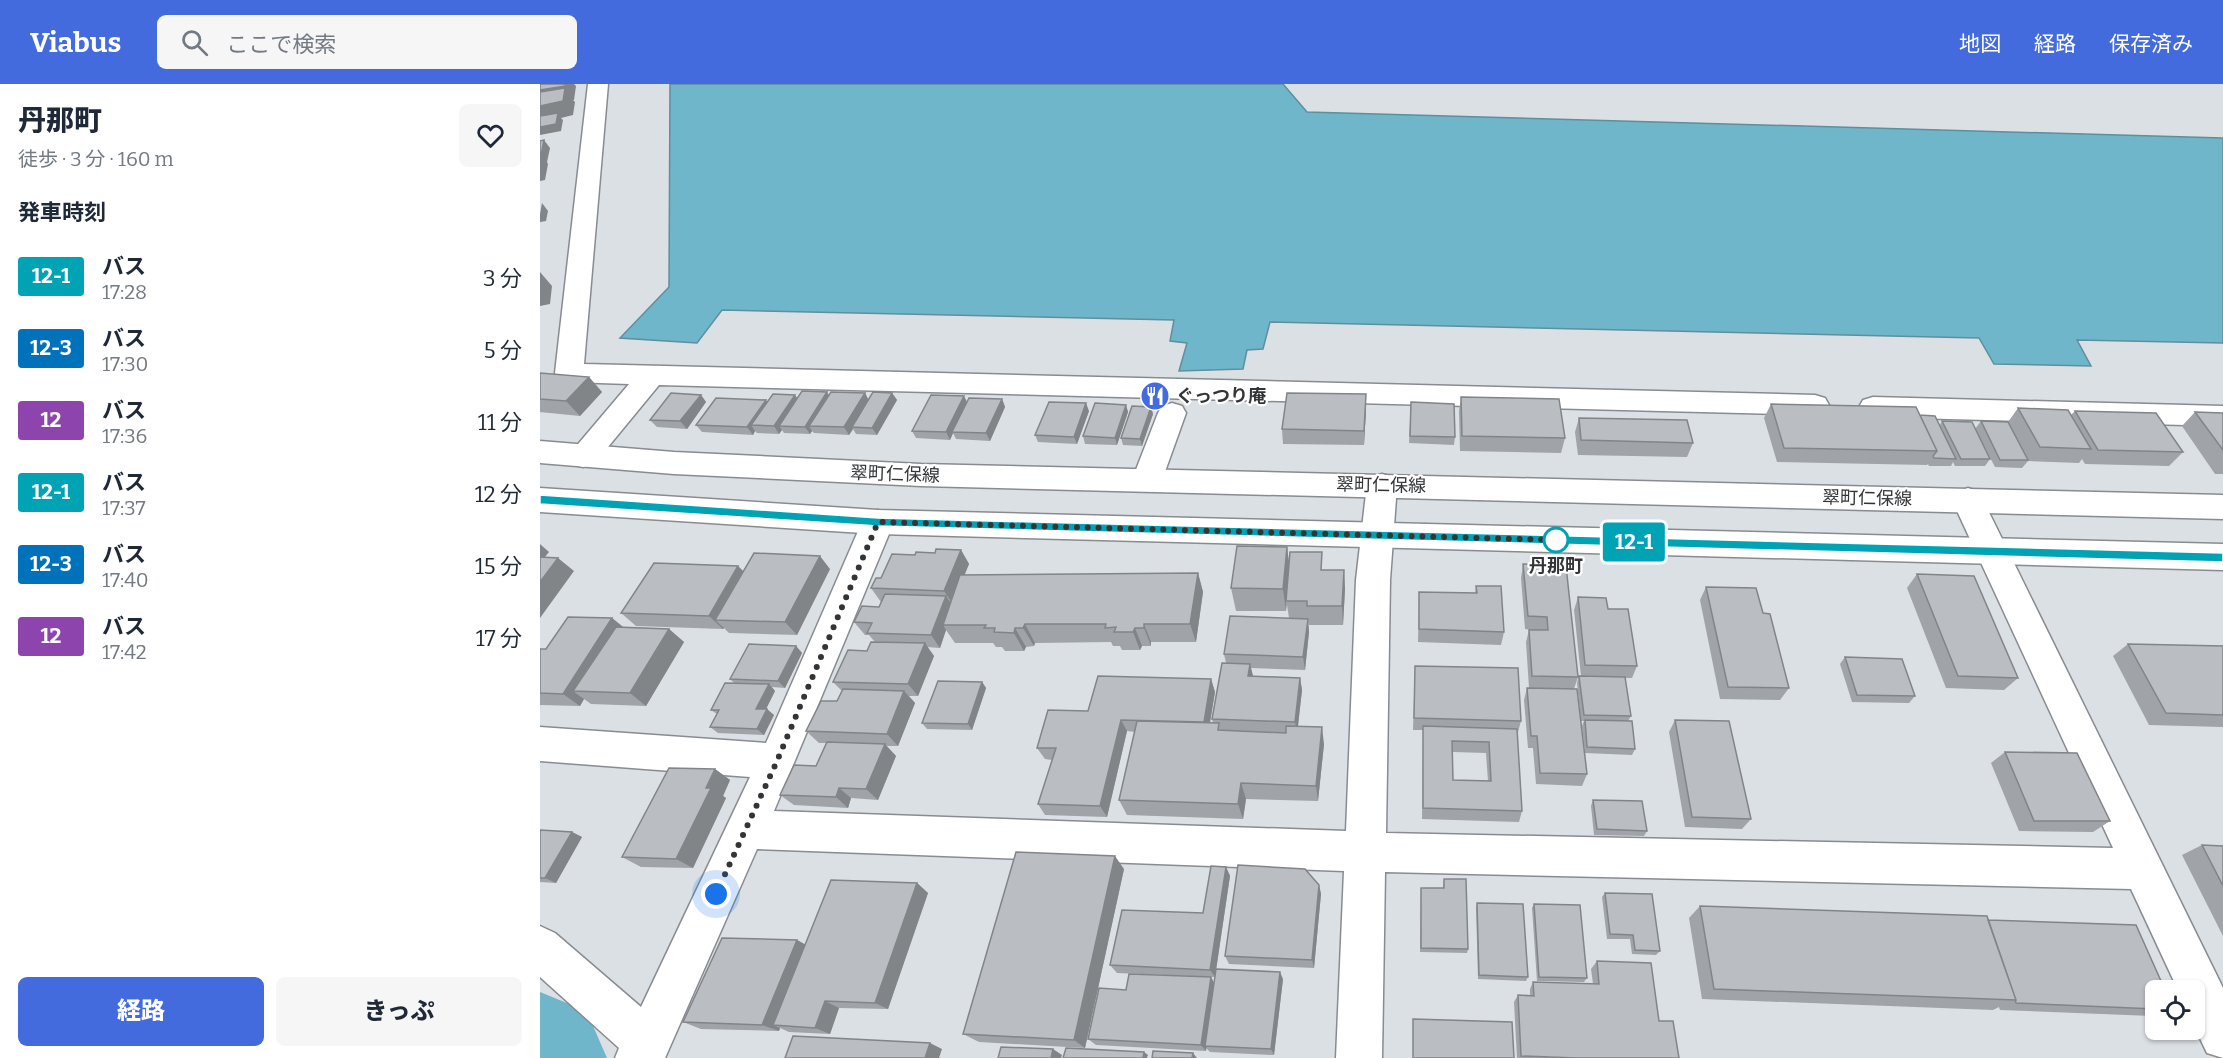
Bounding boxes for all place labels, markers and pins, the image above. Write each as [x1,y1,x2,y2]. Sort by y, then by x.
restaurant icon: ぐっつり庵 [1139,380,1171,412]
place label: ぐっつり庵 [1176,385,1266,407]
marker: 丹那町 [1543,527,1569,553]
place label: 丹那町 [1529,555,1583,577]

